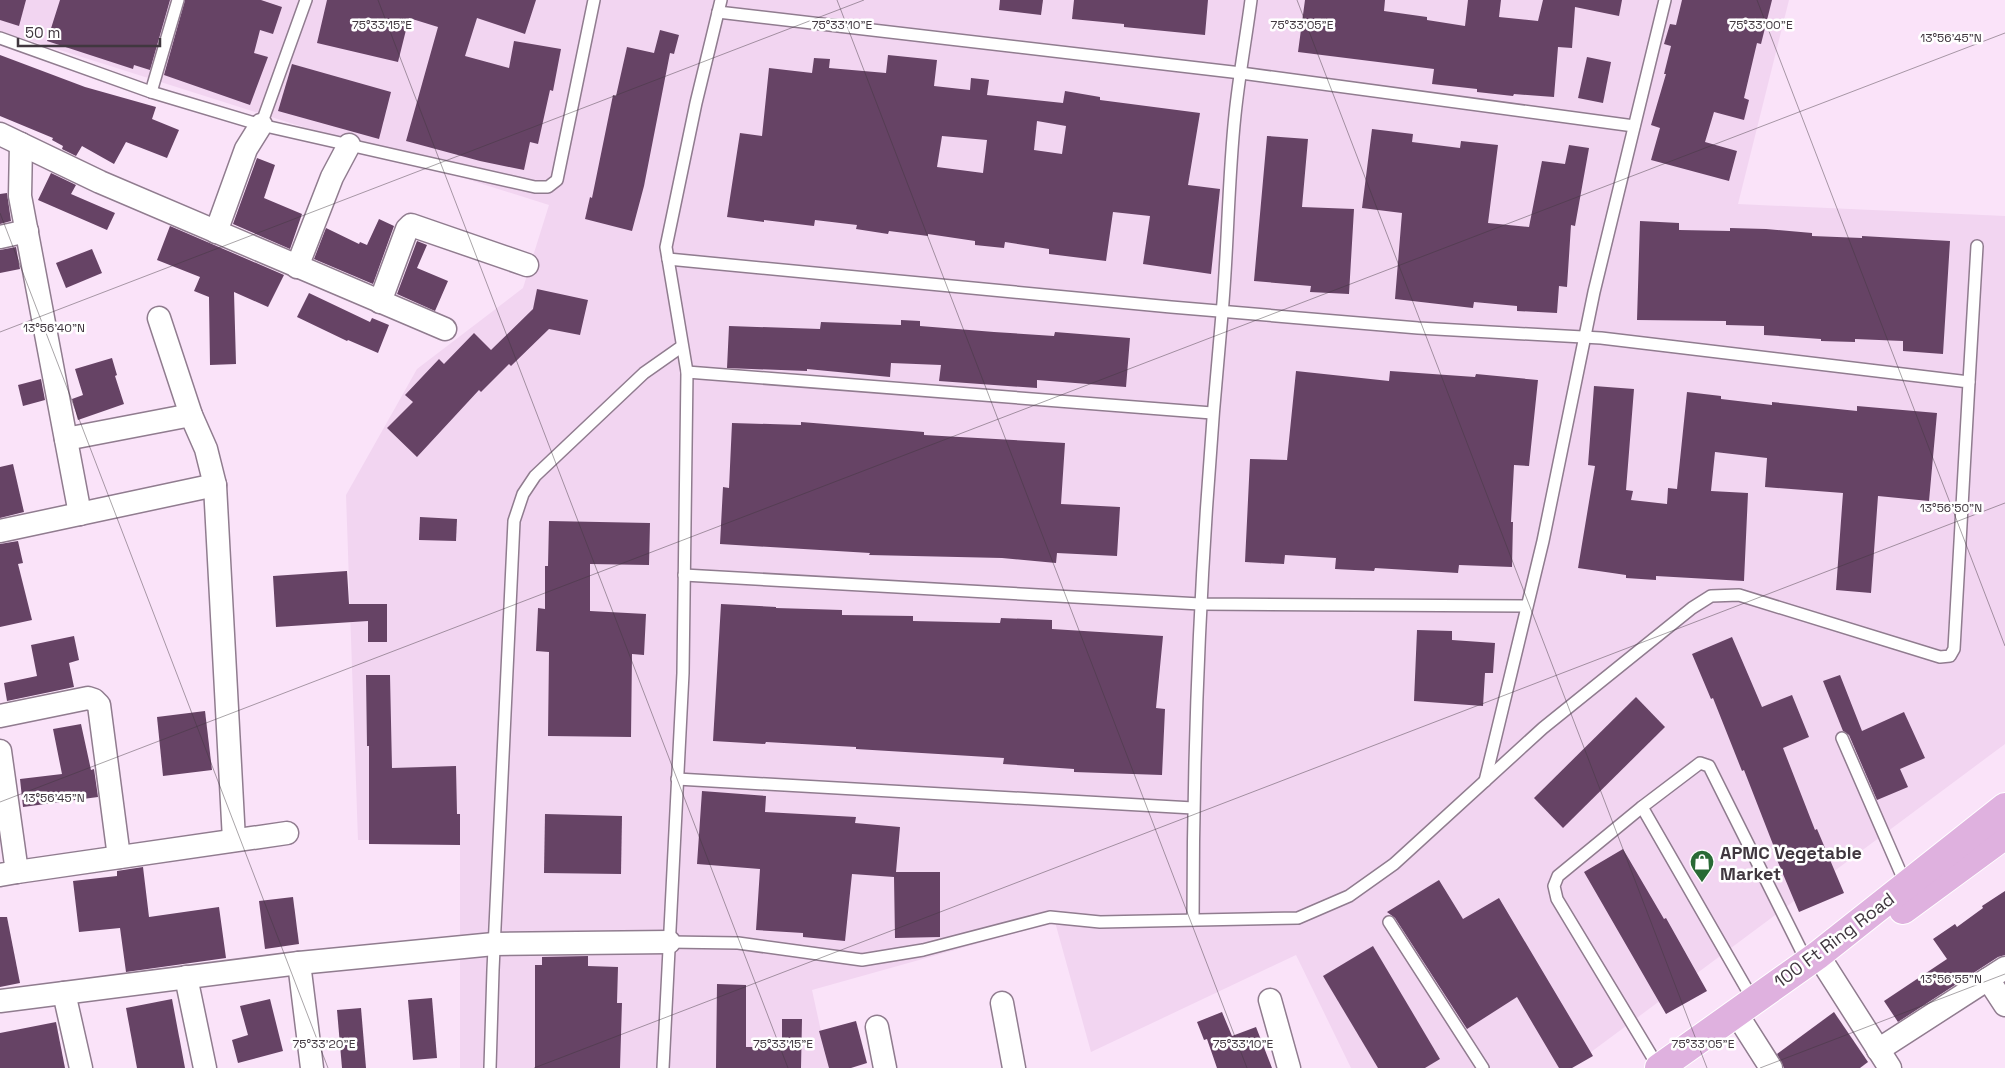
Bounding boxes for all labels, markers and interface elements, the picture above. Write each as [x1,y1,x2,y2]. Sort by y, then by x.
scale bar [18,15,160,47]
text: 75°33'15"E [352,17,412,33]
text: 75°33'10"E [812,17,873,33]
text: 75°33'05"E [1271,17,1334,33]
text: 75°33'00"E [1729,17,1793,33]
text: 50 m [25,23,60,42]
text: 13°56'45"N [1920,30,1982,46]
text: 13°56'40"N [23,320,85,336]
text: 13°56'50"N [1920,500,1982,516]
text: 13°56'45"N [23,790,85,806]
place label: APMC Vegetable Market [1720,841,1862,885]
shop icon: APMC Vegetable Market [1689,849,1715,883]
street label: 100 Ft Ring Road [1769,887,1899,993]
text: 13°56'55"N [1920,971,1982,987]
text: 75°33'20"E [293,1036,356,1052]
text: 75°33'15"E [753,1036,813,1052]
text: 75°33'10"E [1213,1036,1274,1052]
text: 75°33'05"E [1672,1036,1735,1052]

